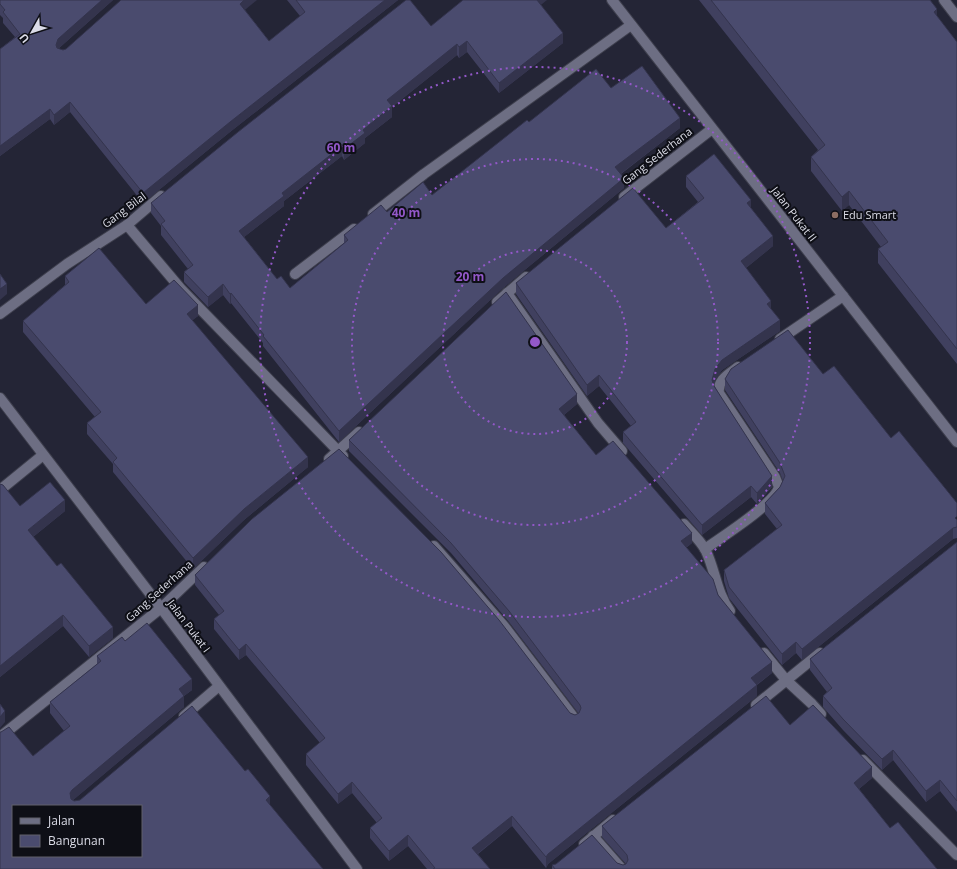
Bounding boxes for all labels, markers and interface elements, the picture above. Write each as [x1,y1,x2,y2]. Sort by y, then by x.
north arrow [12,12,52,52]
text: U [15,31,32,47]
street label: Gang Sederhana [619,124,695,188]
text: 60 m [327,139,355,156]
street label: Jalan Pukat II [768,182,821,244]
street label: Gang Bilal [99,188,149,231]
text: 40 m [392,204,420,221]
place label: Edu Smart [843,207,896,222]
marker: Edu Smart [830,210,840,220]
text: 20 m [456,268,484,285]
centre of rings [528,335,542,349]
street label: Gang Sederhana [122,557,195,625]
street label: Jalan Pukat I [164,595,214,655]
legend [12,805,142,857]
text: Jalan [47,812,75,829]
text: Bangunan [48,832,105,849]

